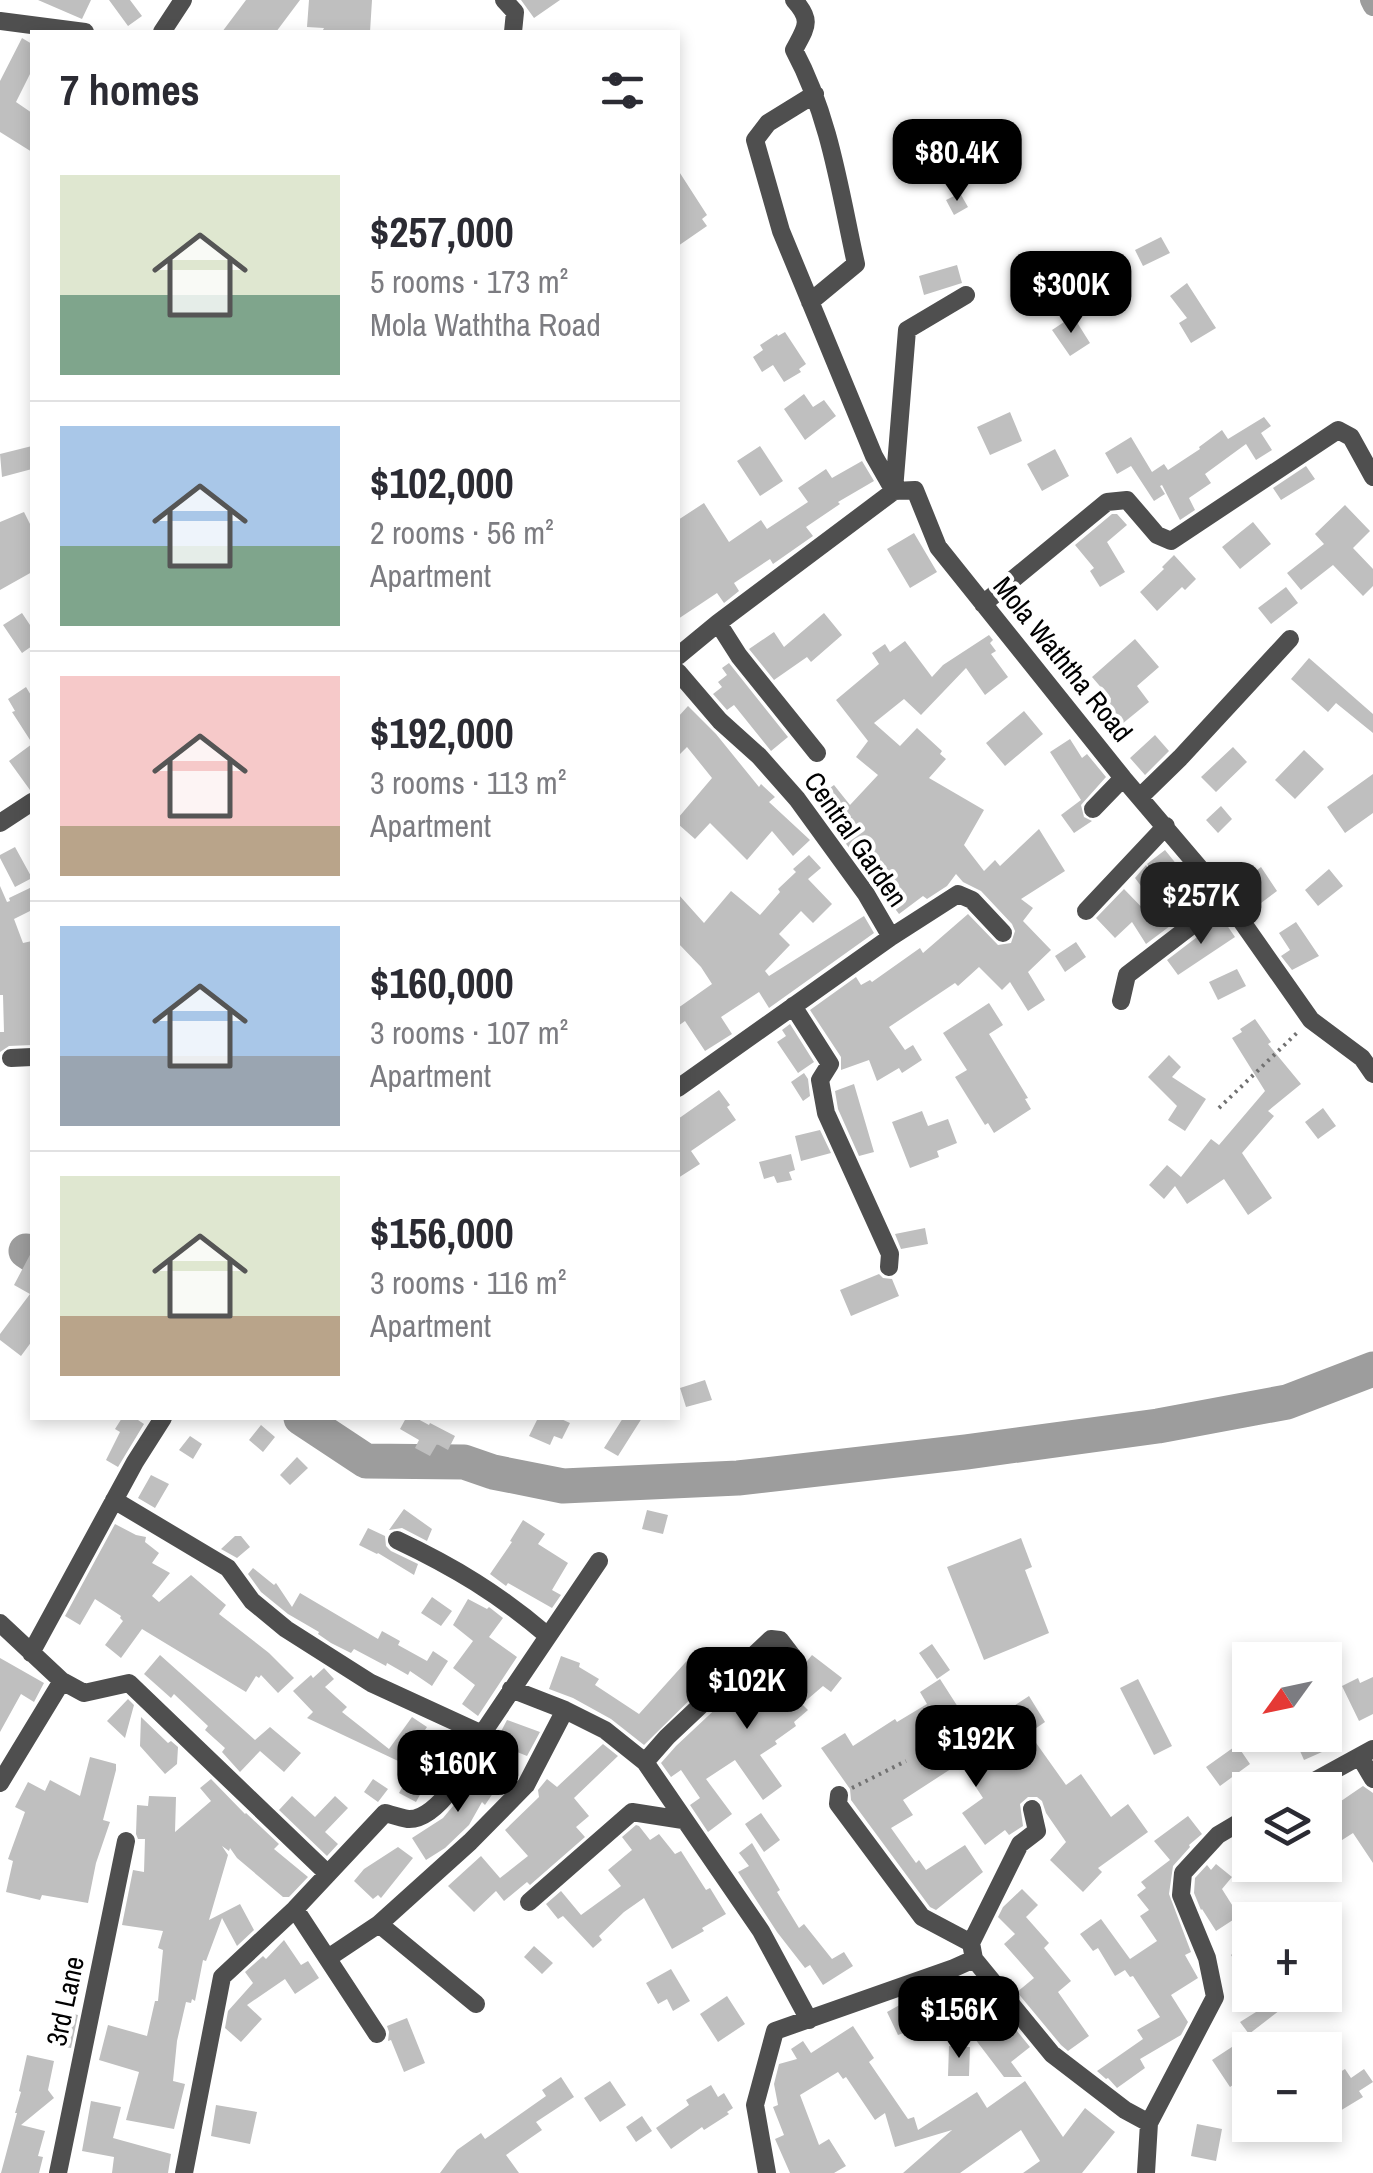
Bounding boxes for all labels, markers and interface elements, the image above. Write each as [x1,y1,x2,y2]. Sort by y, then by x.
text: 7 homes [60,62,200,118]
icon: filters [595,63,650,118]
pin: $80.4K [876,119,1038,204]
text: $80.4K [915,130,999,173]
text: $257,000 [370,204,514,260]
icon: home [140,215,260,335]
pin: $300K [1001,251,1141,336]
text: 5 rooms · 173 m² [370,260,568,303]
text: $300K [1032,262,1110,305]
text: Mola Waththa Road [370,303,601,346]
text: $102,000 [370,455,514,511]
icon: home [140,466,260,586]
text: 2 rooms · 56 m² [370,511,554,554]
text: Apartment [370,554,491,597]
street label: Mola Waththa Road [985,569,1141,749]
text: $192,000 [370,705,514,761]
icon: home [140,716,260,836]
text: 3 rooms · 113 m² [370,761,566,804]
street label: Central Garden [795,764,917,914]
text: Apartment [370,804,491,847]
pin: $257K [1131,862,1271,947]
text: $257K [1162,873,1240,916]
text: $160,000 [370,955,514,1011]
icon: home [140,966,260,1086]
text: 3 rooms · 107 m² [370,1011,568,1054]
text: Apartment [370,1054,491,1097]
text: $156,000 [370,1205,514,1261]
icon: home [140,1216,260,1336]
text: 3 rooms · 116 m² [370,1261,566,1304]
text: Apartment [370,1304,491,1347]
north arrow [1232,1642,1342,1752]
map controls [1232,1642,1342,2142]
pin: $102K [677,1647,817,1732]
text: $102K [708,1658,786,1701]
pin: $192K [906,1705,1046,1790]
text: $192K [937,1716,1015,1759]
pin: $160K [388,1730,528,1815]
text: $160K [419,1741,497,1784]
button: layers [1232,1772,1342,1882]
button: + [1232,1902,1342,2012]
street label: 3rd Lane [37,1953,93,2049]
pin: $156K [889,1976,1029,2061]
text: $156K [920,1987,998,2030]
button: − [1232,2032,1342,2142]

